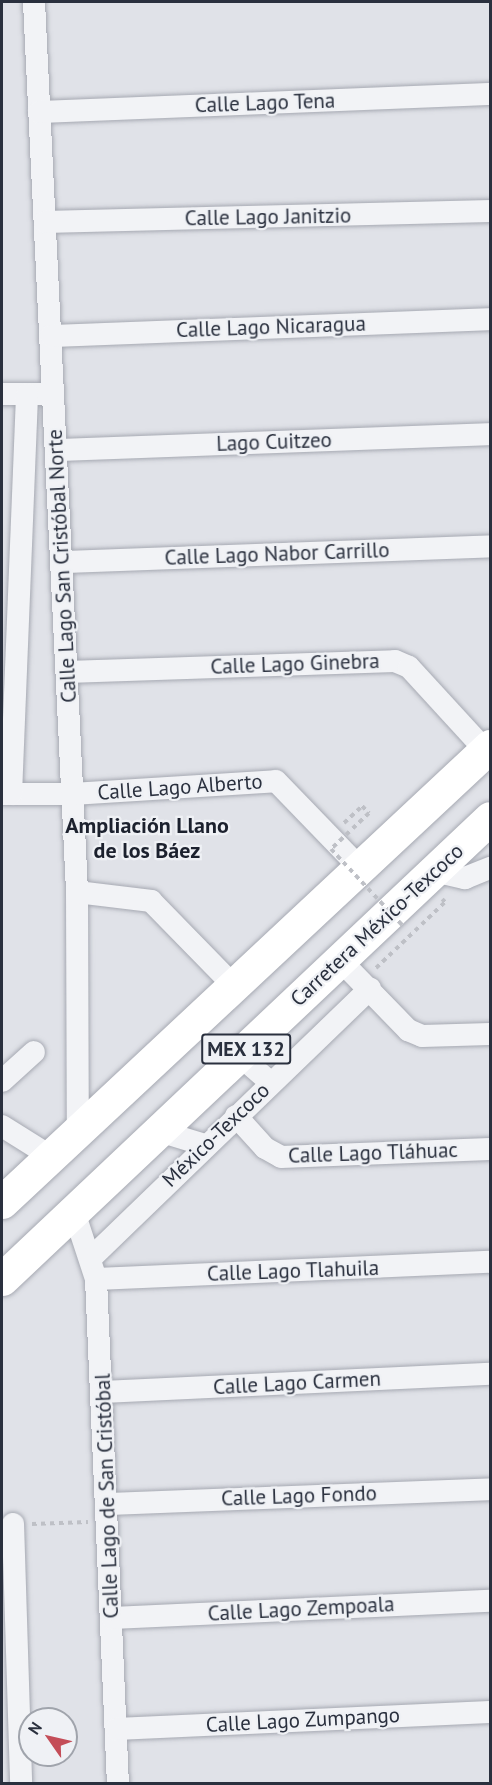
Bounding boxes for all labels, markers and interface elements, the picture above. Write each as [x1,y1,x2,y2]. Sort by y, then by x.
street label: Calle Lago Tena [194,88,336,118]
street label: Calle Lago Janitzio [184,203,352,231]
street label: Calle Lago Nicaragua [176,311,366,343]
street label: Lago Cuitzeo [216,427,332,457]
street label: Calle Lago San Cristóbal Norte [42,429,82,703]
street label: Calle Lago Nabor Carrillo [164,537,390,571]
street label: Calle Lago Ginebra [210,648,380,680]
street label: Calle Lago Alberto [96,769,264,805]
district label: Ampliación Llano de los Báez [65,812,229,864]
street label: Carretera México-Texcoco [285,838,469,1012]
road number: MEX 132 [200,1032,292,1066]
street label: México-Texcoco [157,1078,275,1192]
street label: Calle Lago Tláhuac [287,1137,459,1169]
street label: Calle Lago Tlahuila [206,1255,380,1287]
street label: Calle Lago Carmen [212,1366,382,1400]
street label: Calle Lago de San Cristóbal [90,1373,124,1619]
street label: Calle Lago Fondo [221,1481,377,1511]
street label: Calle Lago Zempoala [207,1592,395,1626]
street label: Calle Lago Zumpango [205,1702,401,1738]
north arrow [18,1707,78,1767]
text: N [24,1718,46,1738]

